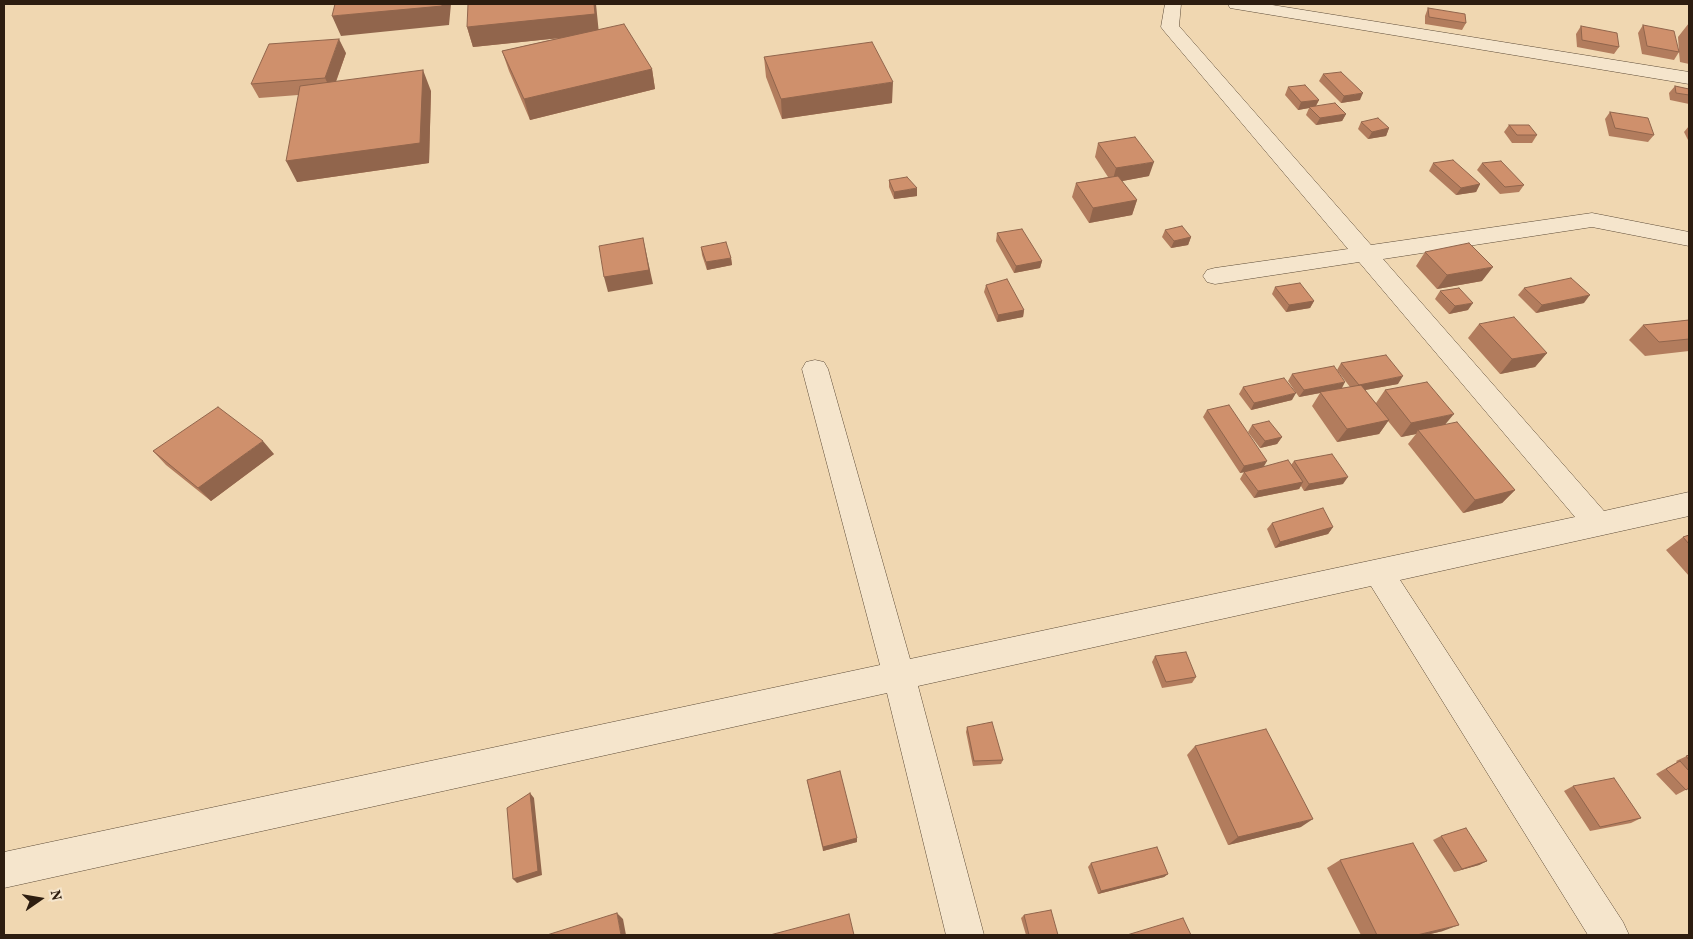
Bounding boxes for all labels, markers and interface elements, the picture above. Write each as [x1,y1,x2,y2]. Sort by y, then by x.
north arrow [15,874,65,924]
text: N [45,888,66,903]

